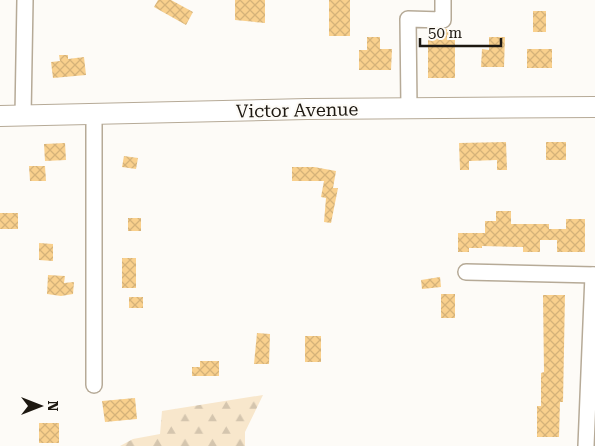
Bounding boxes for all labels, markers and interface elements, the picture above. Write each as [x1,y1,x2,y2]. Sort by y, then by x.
scale bar [420,15,501,47]
text: 50 m [428,24,463,42]
street label: Victor Avenue [236,98,359,122]
north arrow [15,381,65,431]
text: N [45,401,61,412]

